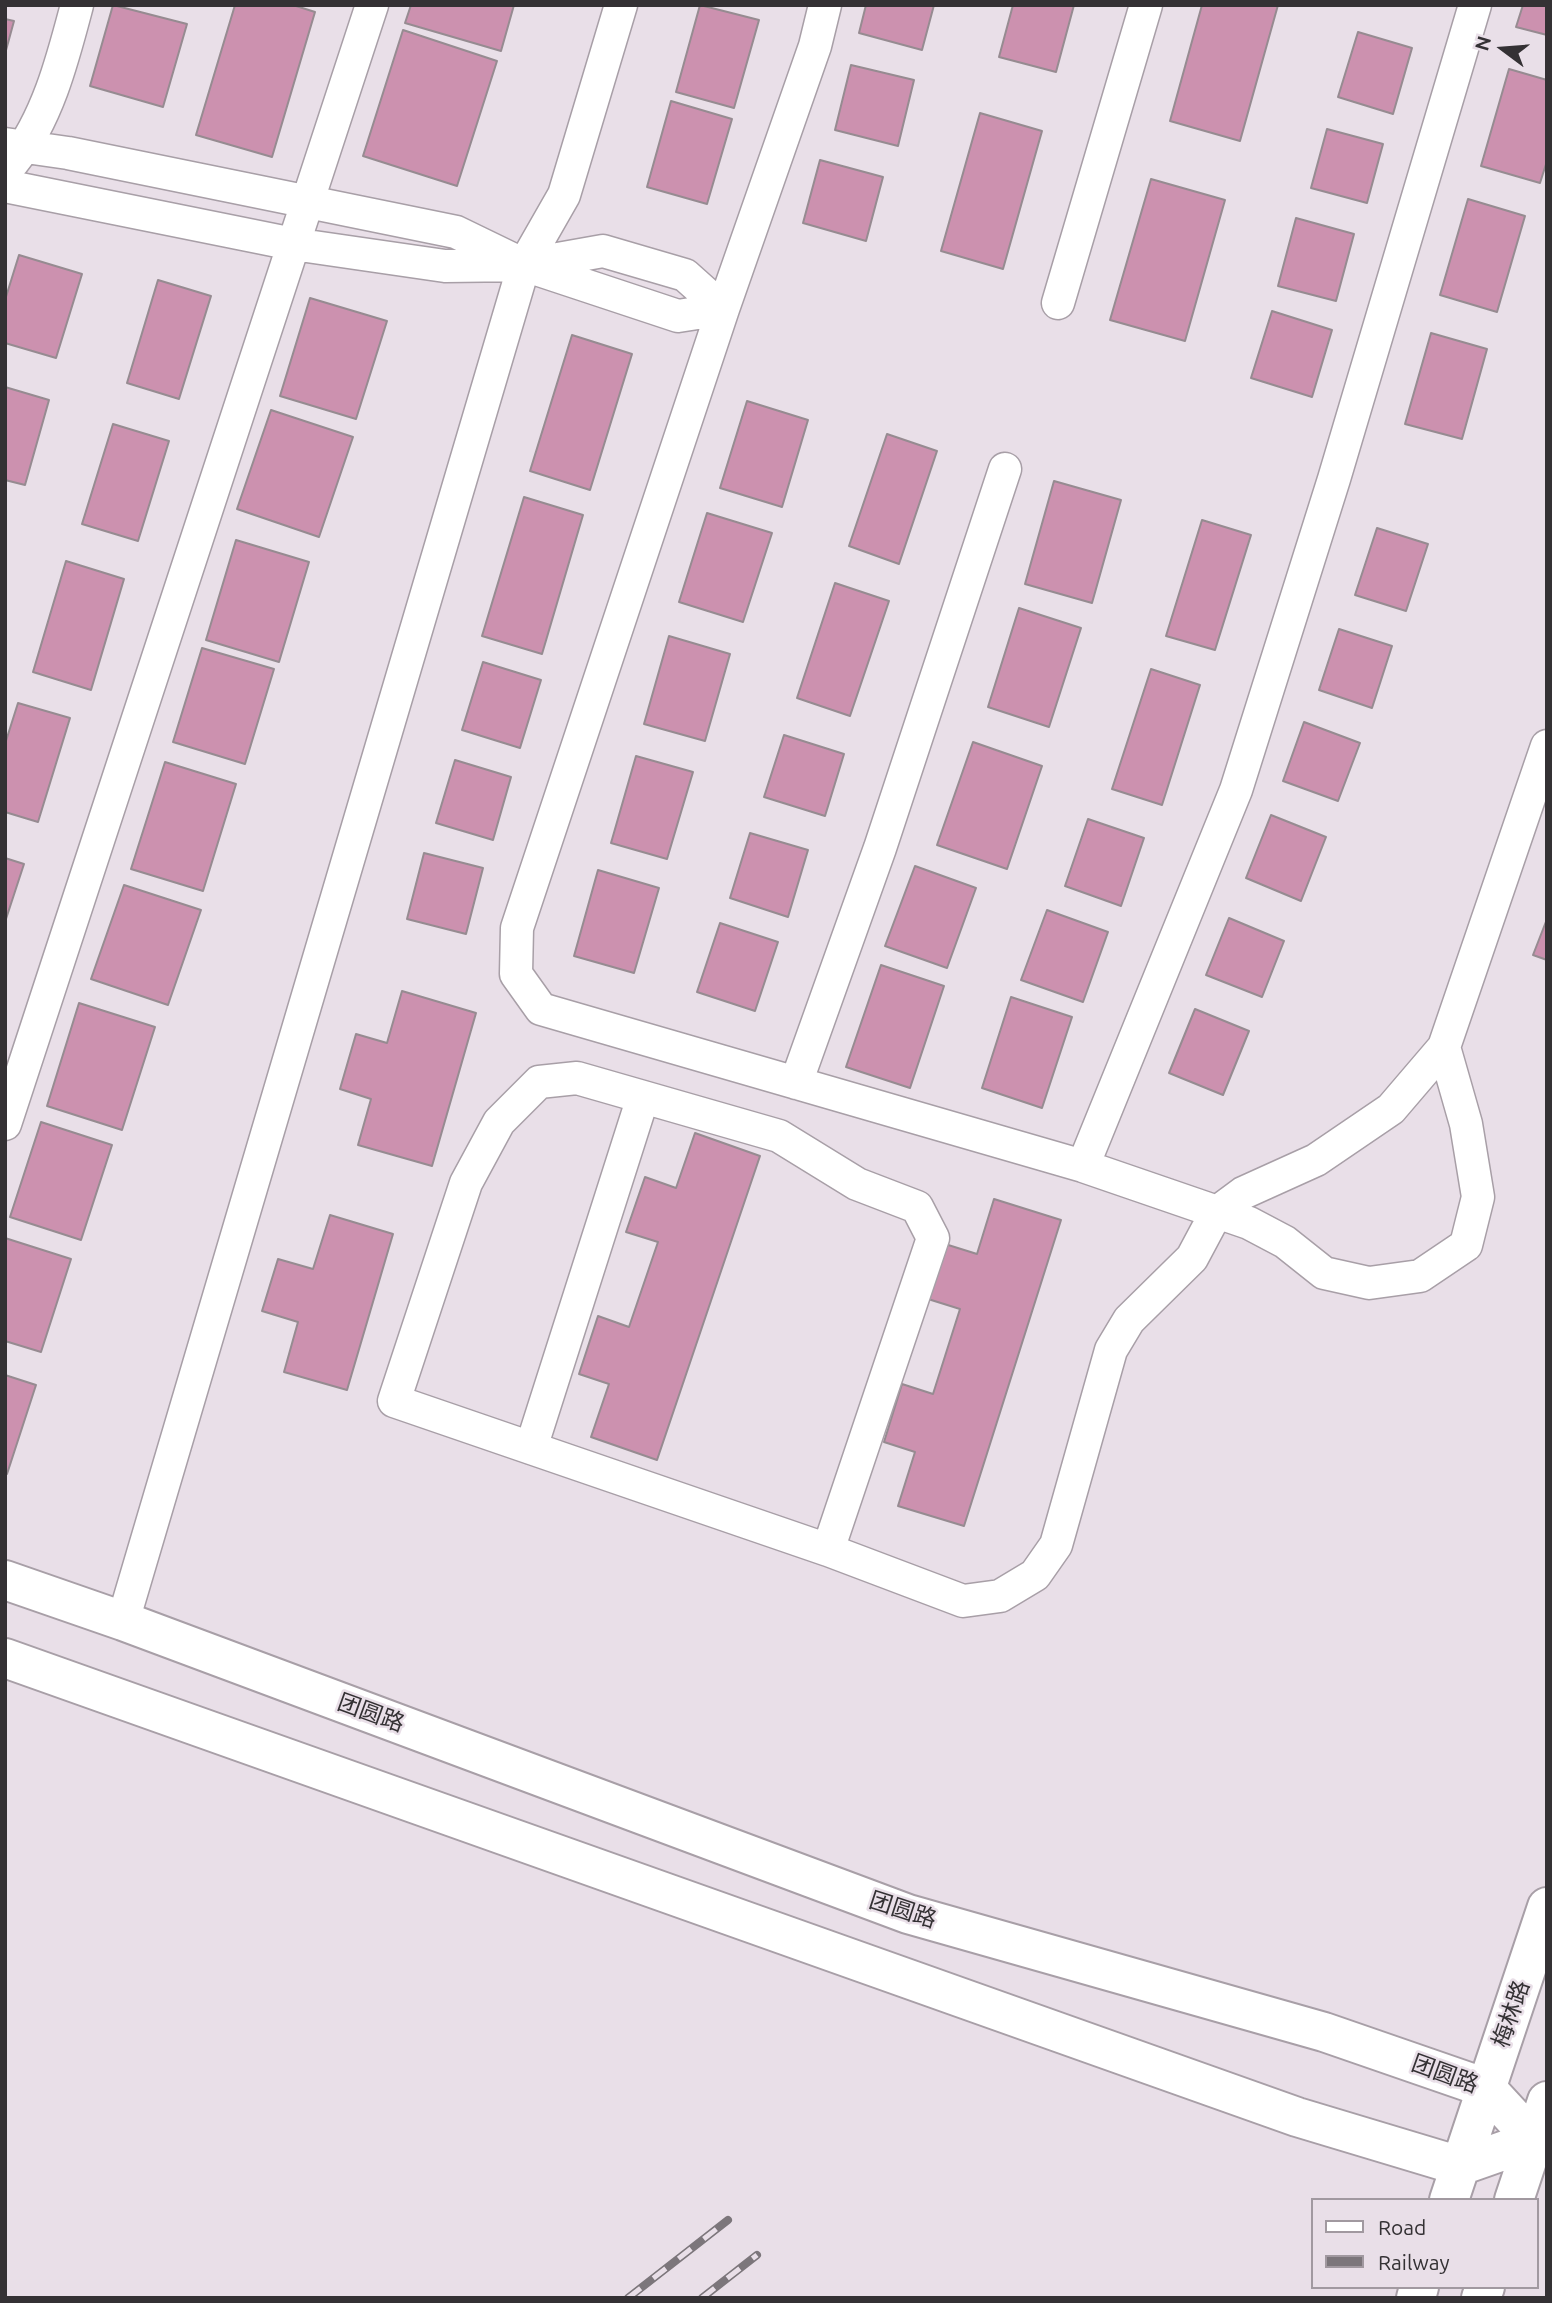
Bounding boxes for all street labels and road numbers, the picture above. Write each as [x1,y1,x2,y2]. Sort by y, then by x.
street label: 团圆路 [334,1688,408,1738]
street label: 团圆路 [866,1886,940,1934]
street label: 梅林路 [1487,1977,1535,2051]
street label: 团圆路 [1408,2049,1482,2099]

